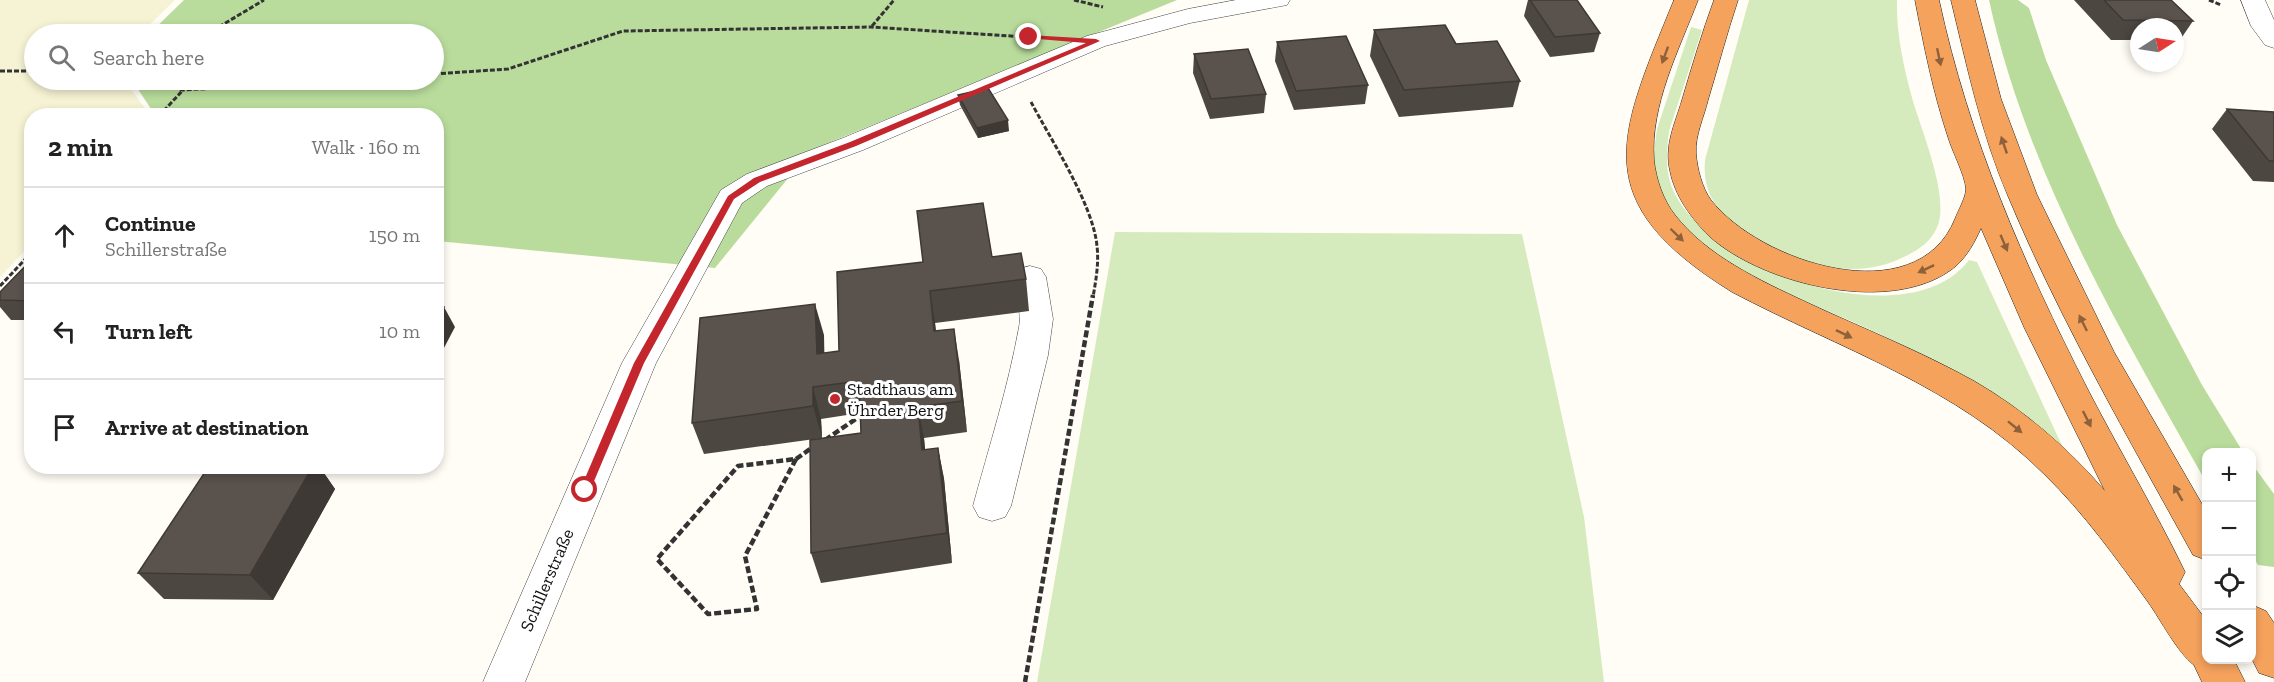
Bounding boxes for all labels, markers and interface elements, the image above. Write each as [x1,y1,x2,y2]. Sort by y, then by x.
north arrow [2130,18,2184,72]
route end [1015,23,1041,49]
search box [24,24,444,90]
icon: search [45,41,78,74]
text: Search here [93,44,204,71]
one-way arrow [1660,46,1670,64]
one-way arrow [1935,48,1944,67]
text: 2 min [48,131,113,163]
text: Walk · 160 m [312,135,420,159]
one-way arrow [1999,135,2009,153]
text: Continue [105,210,196,237]
icon: ahead [48,219,81,252]
text: 150 m [369,223,420,247]
one-way arrow [1669,228,1684,242]
one-way arrow [2000,234,2009,252]
text: Schillerstraße [105,237,227,261]
one-way arrow [1918,264,1935,273]
one-way arrow [2079,314,2088,331]
icon: left [48,315,81,348]
text: Turn left [105,318,192,345]
text: 10 m [379,319,420,343]
one-way arrow [1835,329,1852,338]
place label: Stadthaus am Ührder Berg [847,378,954,421]
marker: Stadthaus am Ührder Berg [828,392,842,406]
icon: arrive [48,411,81,444]
one-way arrow [2082,411,2092,428]
text: Arrive at destination [105,414,308,441]
one-way arrow [2007,420,2022,432]
map controls [2202,448,2256,664]
button: + [2202,448,2256,502]
route start [571,476,597,502]
one-way arrow [2172,485,2183,501]
button: − [2202,502,2256,556]
street label: Schillerstraße [515,525,579,635]
button: locate [2202,556,2256,610]
button: layers [2202,610,2256,664]

